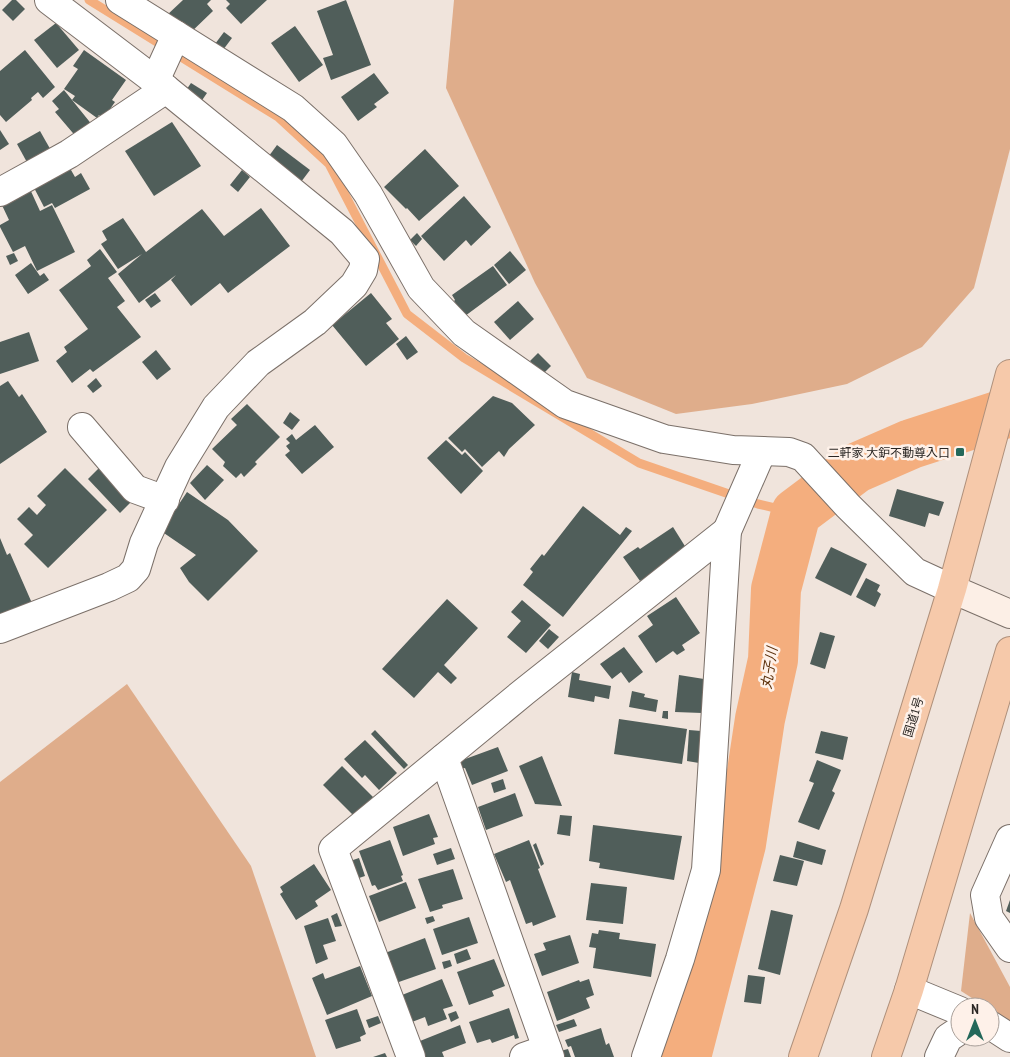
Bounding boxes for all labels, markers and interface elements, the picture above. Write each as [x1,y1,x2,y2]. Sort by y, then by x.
place label: 二軒家 大鈩不動尊入口 [827,445,950,460]
marker: 二軒家 大鈩不動尊入口 [954,446,966,458]
water label: 丸子川 [757,644,781,690]
street label: 国道1号 [900,695,926,739]
north arrow [950,997,1000,1047]
text: N [971,1000,979,1018]

